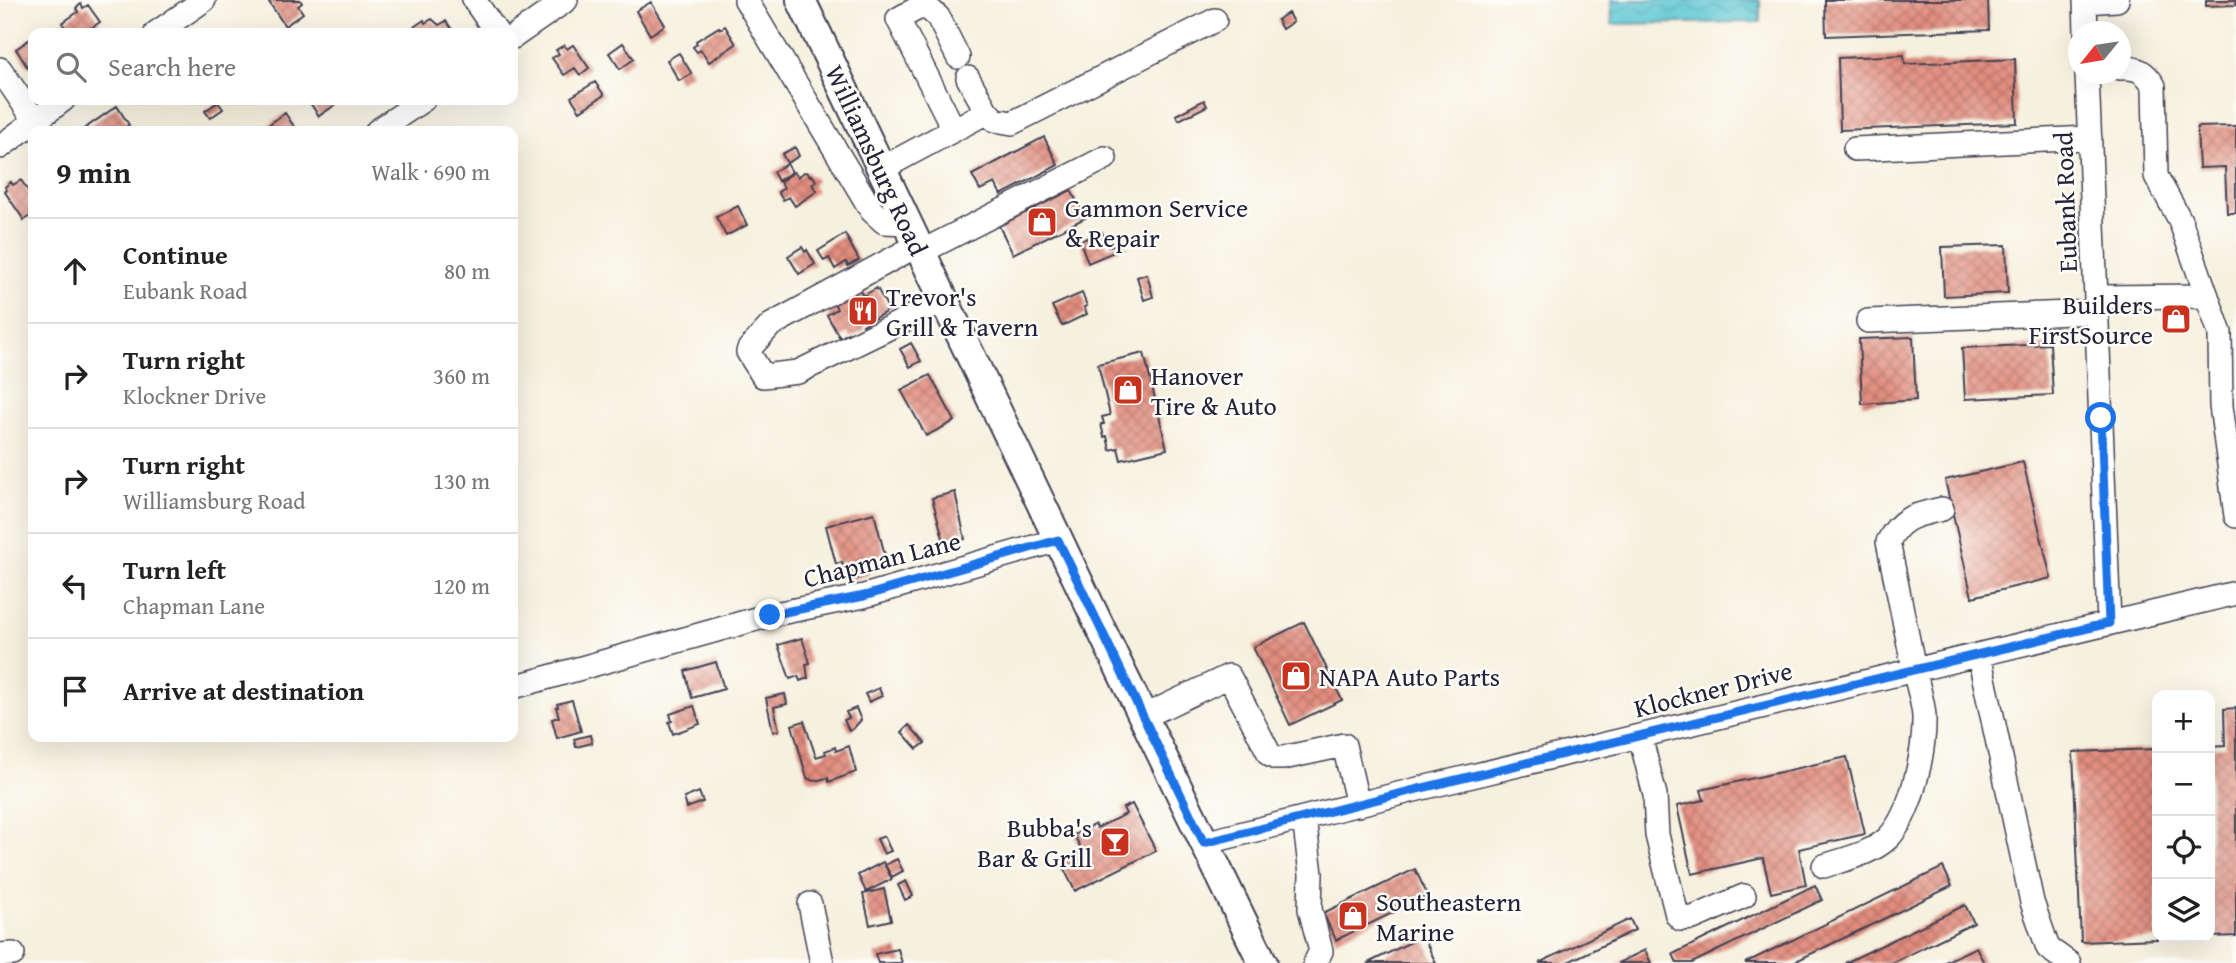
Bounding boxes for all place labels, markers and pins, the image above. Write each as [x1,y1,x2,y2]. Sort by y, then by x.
place label: Gammon Service & Repair [1065,188,1248,257]
shop icon: Gammon Service & Repair [1025,205,1059,239]
place label: Trevor's Grill & Tavern [886,277,1039,346]
place label: Builders FirstSource [2029,285,2153,354]
restaurant icon: Trevor's Grill & Tavern [846,294,880,328]
shop icon: Builders FirstSource [2159,302,2193,336]
place label: Hanover Tire & Auto [1151,356,1277,425]
shop icon: Hanover Tire & Auto [1111,373,1145,407]
place label: NAPA Auto Parts [1319,657,1500,696]
shop icon: NAPA Auto Parts [1279,659,1313,693]
place label: Bubba's Bar & Grill [977,808,1092,877]
bar icon: Bubba's Bar & Grill [1098,825,1132,859]
place label: Southeastern Marine [1376,882,1522,951]
shop icon: Southeastern Marine [1336,899,1370,933]

